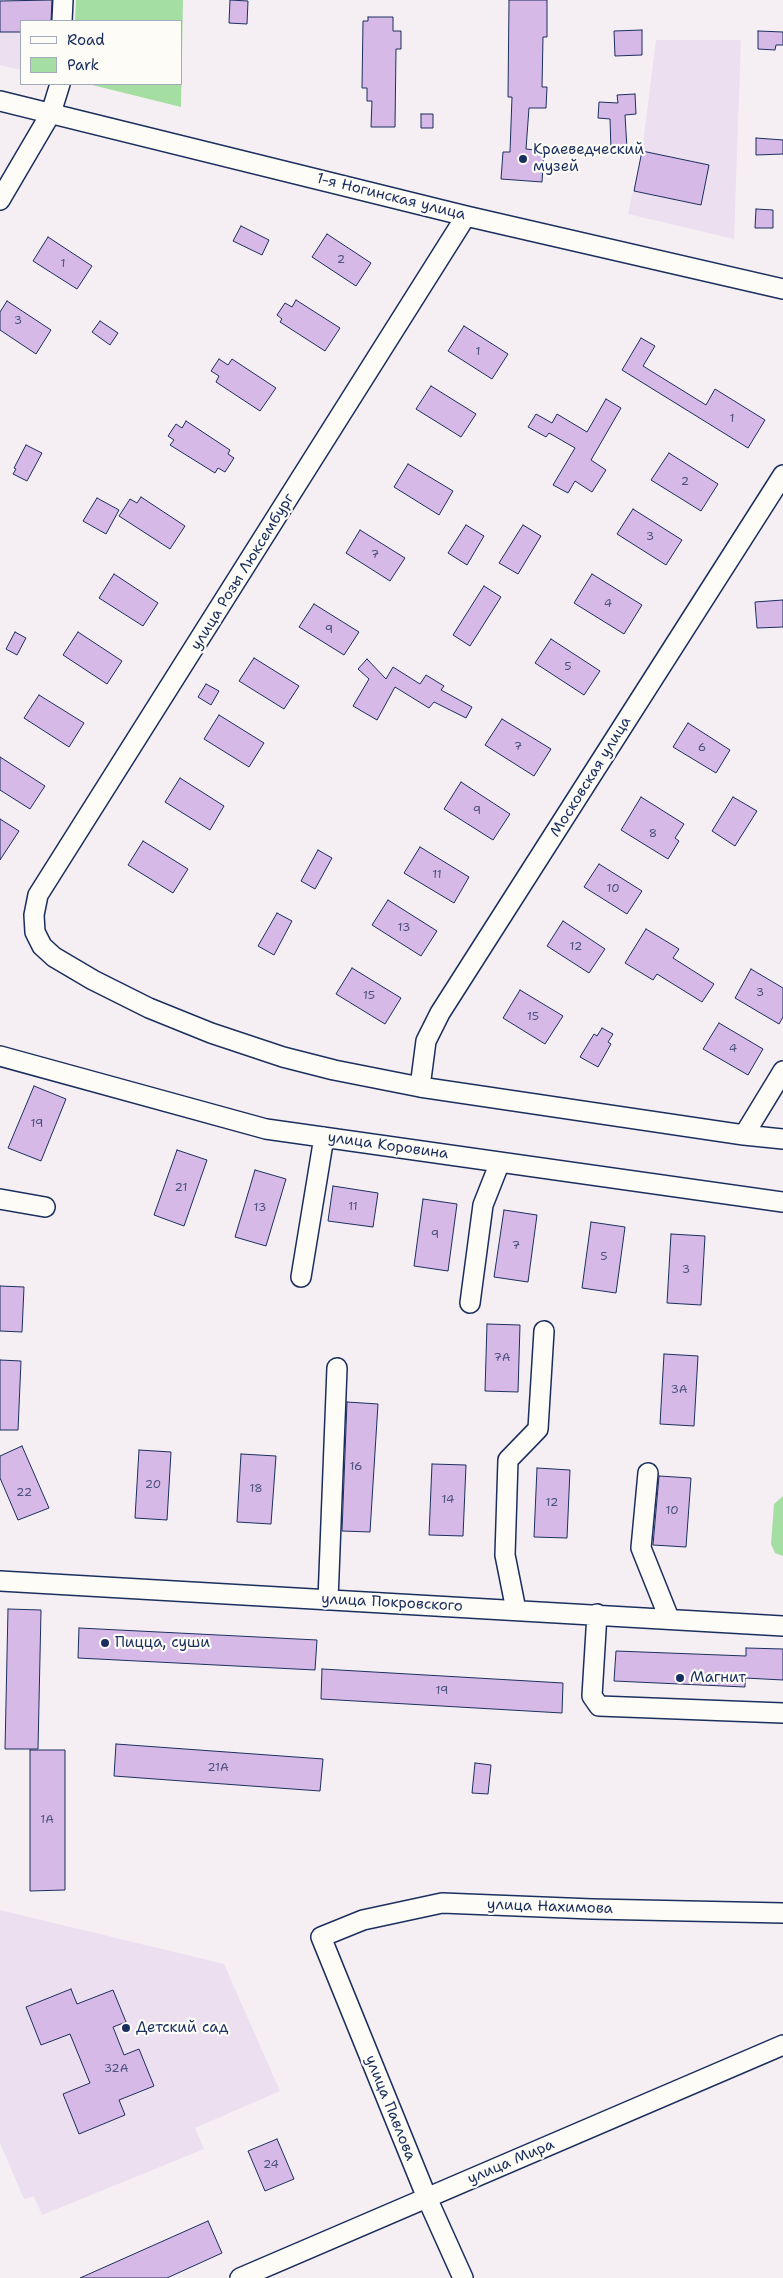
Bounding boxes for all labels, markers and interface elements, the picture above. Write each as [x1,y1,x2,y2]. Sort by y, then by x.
legend [20,20,182,85]
text: Road [67,30,105,50]
text: Park [67,55,99,75]
place label: Краеведческий музей [533,141,644,176]
marker: Краеведческий музей [517,153,529,165]
street label: 1-я Ногинская улица [315,170,467,224]
house number: 2 [337,253,345,267]
house number: 1 [60,257,66,271]
house number: 3 [14,314,22,328]
house number: 1 [475,345,481,359]
house number: 1 [729,412,735,426]
house number: 2 [681,475,689,489]
street label: улица Розы Люксембург [187,490,299,654]
house number: 3 [646,530,654,544]
house number: 7 [371,548,379,562]
house number: 4 [604,597,612,611]
house number: 9 [325,623,333,637]
house number: 5 [564,660,572,674]
street label: Московская улица [547,713,635,841]
house number: 7 [514,740,522,754]
house number: 6 [698,741,706,755]
house number: 9 [473,804,481,818]
house number: 8 [649,827,657,841]
house number: 11 [432,868,442,882]
house number: 10 [606,882,620,896]
house number: 13 [398,921,410,935]
house number: 12 [570,940,582,954]
house number: 3 [756,986,764,1000]
house number: 15 [363,989,375,1003]
house number: 15 [527,1010,539,1024]
house number: 4 [729,1042,737,1056]
house number: 19 [31,1117,43,1131]
street label: улица Коровина [326,1129,450,1163]
house number: 21 [175,1181,187,1195]
house number: 11 [348,1200,358,1214]
house number: 13 [254,1201,266,1215]
house number: 9 [431,1228,439,1242]
house number: 7 [512,1239,520,1253]
house number: 5 [600,1250,608,1264]
house number: 3 [682,1263,690,1277]
house number: 7А [493,1351,511,1365]
house number: 3А [670,1383,688,1397]
house number: 16 [349,1460,363,1474]
house number: 20 [145,1478,161,1492]
house number: 18 [249,1482,263,1496]
house number: 22 [16,1486,32,1500]
house number: 14 [442,1493,454,1507]
house number: 12 [546,1496,558,1510]
house number: 10 [665,1504,679,1518]
street label: улица Покровского [321,1590,463,1616]
place label: Пицца, суши [115,1634,210,1652]
marker: Пицца, суши [99,1637,111,1649]
place label: Магнит [690,1669,746,1687]
marker: Магнит [674,1672,686,1684]
house number: 19 [436,1684,448,1698]
house number: 21А [207,1761,229,1775]
house number: 1А [40,1813,54,1827]
street label: улица Нахимова [487,1896,613,1918]
place label: Детский сад [136,2019,228,2037]
marker: Детский сад [120,2022,132,2034]
street label: улица Павлова [361,2053,419,2163]
house number: 32А [104,2062,128,2076]
street label: улица Мира [465,2136,557,2188]
house number: 24 [263,2158,279,2172]

